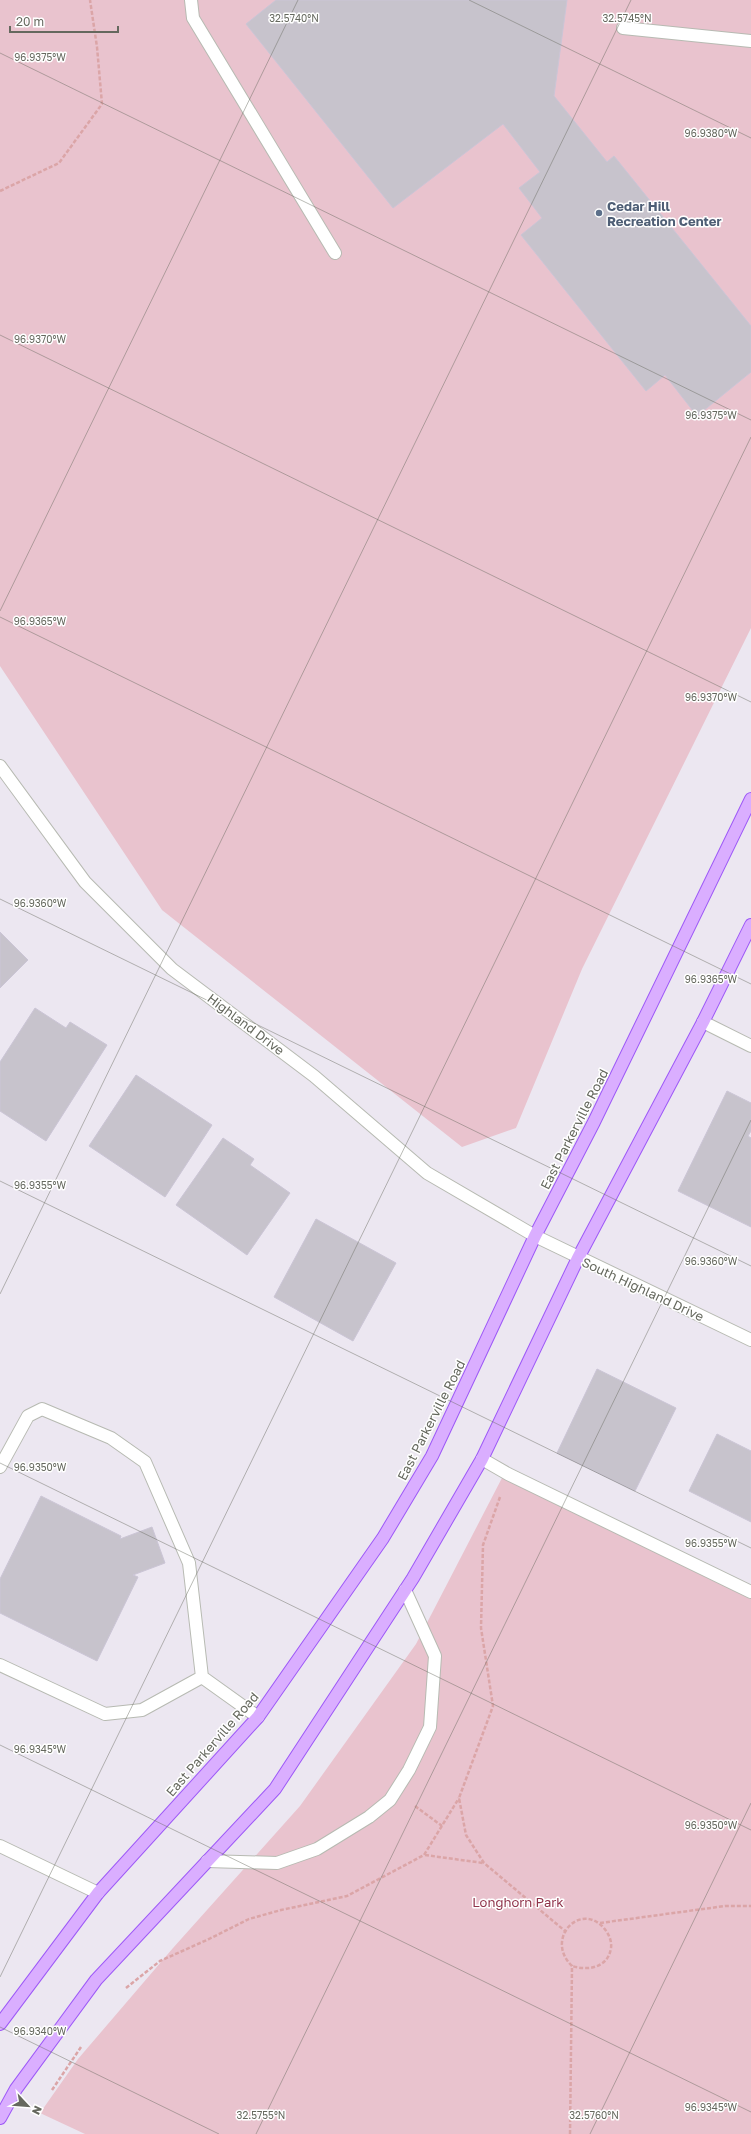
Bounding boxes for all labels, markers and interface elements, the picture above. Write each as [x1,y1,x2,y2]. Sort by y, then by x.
scale bar [10,8,118,34]
text: 32.5740°N [269,12,319,24]
text: 32.5745°N [602,12,652,24]
text: 20 m [16,14,44,29]
text: 96.9375°W [14,51,66,63]
text: 96.9380°W [685,127,738,139]
place label: Cedar Hill Recreation Center [607,198,721,229]
marker: Cedar Hill Recreation Center [594,208,604,218]
text: 96.9370°W [14,333,66,345]
text: 96.9375°W [685,409,737,421]
text: 96.9365°W [14,615,67,627]
text: 96.9370°W [685,691,737,703]
text: 96.9360°W [14,897,67,909]
text: 96.9365°W [685,973,738,985]
street label: Highland Drive [204,990,288,1058]
street label: East Parkerville Road [537,1066,611,1192]
text: 96.9355°W [14,1179,66,1191]
street label: South Highland Drive [579,1254,707,1324]
text: 96.9360°W [685,1255,738,1267]
street label: East Parkerville Road [394,1357,468,1483]
text: 96.9350°W [14,1461,67,1473]
text: 96.9355°W [685,1537,737,1549]
street label: East Parkerville Road [162,1689,262,1799]
text: 96.9345°W [14,1743,67,1755]
text: 96.9350°W [685,1819,738,1831]
park label: Longhorn Park [472,1894,564,1910]
text: 96.9340°W [14,2025,67,2037]
north arrow [8,2086,48,2126]
text: 96.9345°W [685,2101,738,2113]
text: N [30,2104,45,2117]
text: 32.5755°N [237,2109,285,2121]
text: 32.5760°N [569,2109,619,2121]

